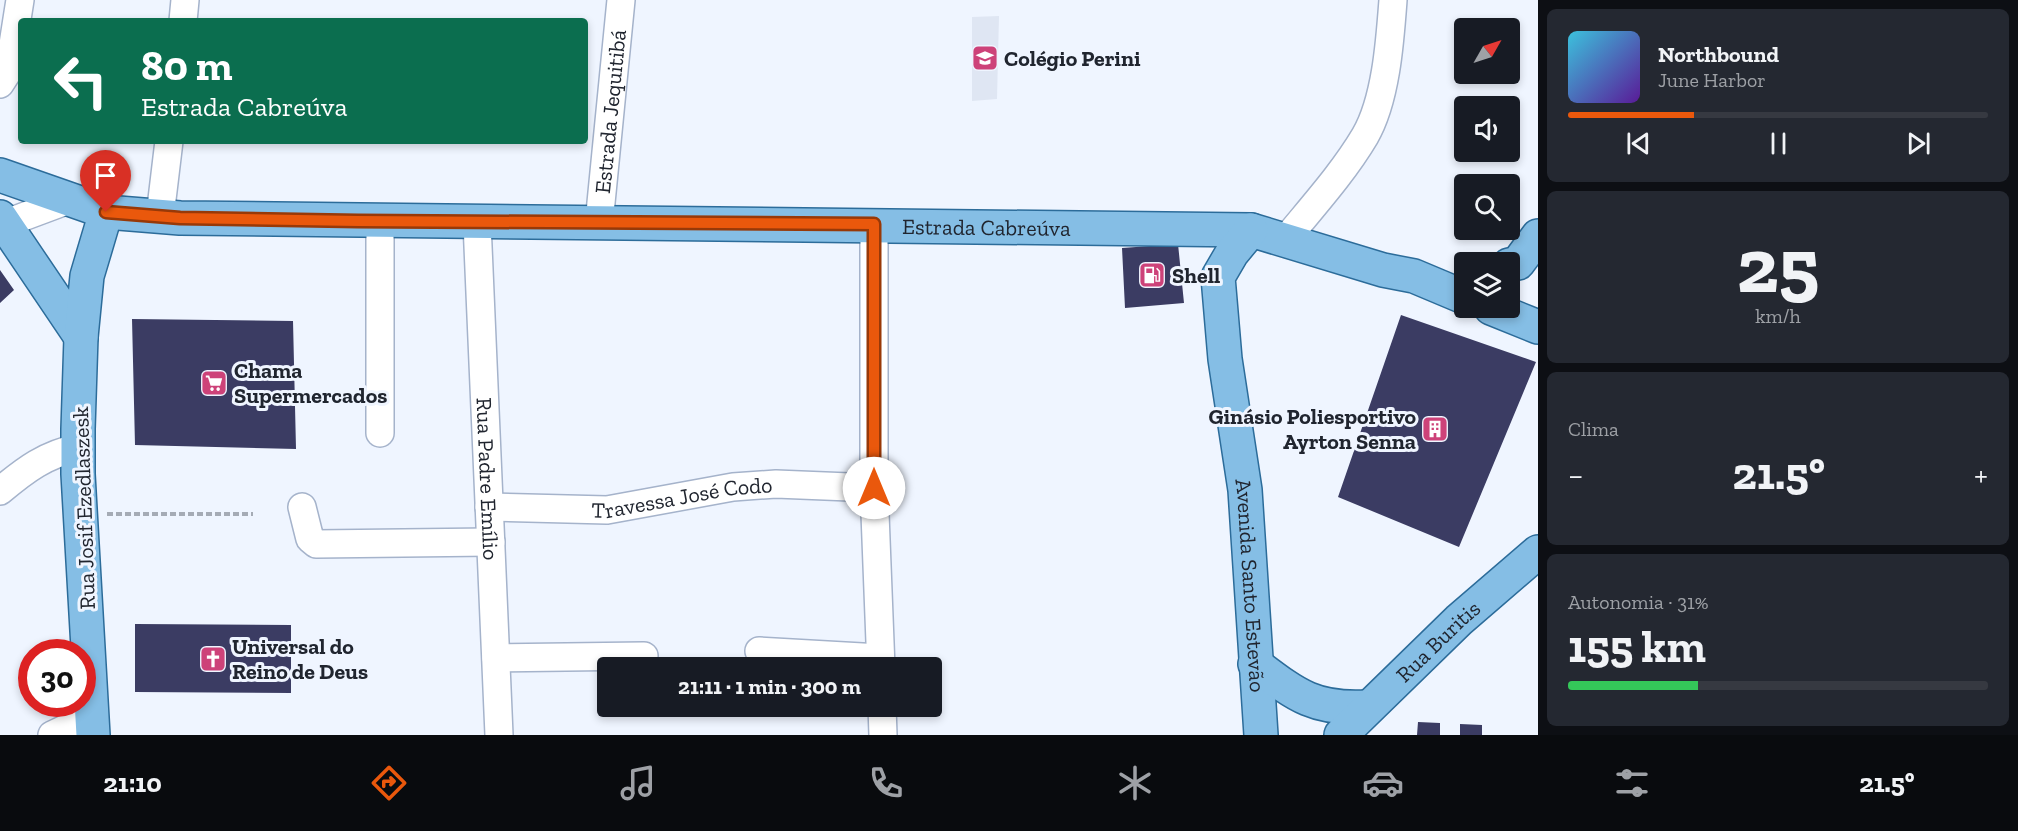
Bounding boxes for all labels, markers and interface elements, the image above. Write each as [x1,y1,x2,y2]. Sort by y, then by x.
north arrow [1454,18,1520,84]
map controls [1454,18,1520,318]
street label: Estrada Jequitibá [588,28,632,195]
text: 80 m [141,40,232,91]
text: Northbound [1658,41,1779,68]
icon: left [42,42,120,120]
school or university icon: Colégio Perini [970,43,1000,73]
place label: Colégio Perini [1004,45,1141,72]
text: June Harbor [1658,68,1766,92]
text: Estrada Cabreúva [141,91,348,123]
button: sound [1454,96,1520,162]
icon: previous [1622,127,1655,160]
icon: pause [1762,127,1795,160]
icon: next [1902,127,1935,160]
pin [80,150,131,212]
icon: arrive [89,159,122,192]
button: search [1454,174,1520,240]
street label: Estrada Cabreúva [902,213,1071,241]
text: 25 [1737,218,1819,312]
button: layers [1454,252,1520,318]
fuel station icon: Shell [1137,260,1167,290]
place label: Shell [1172,262,1220,289]
text: km/h [1755,304,1801,328]
place label: Chama Supermercados [234,357,387,409]
supermarket icon: Chama Supermercados [199,368,229,398]
street label: Rua Padre Emílio [471,397,505,561]
place label: Ginásio Poliesportivo Ayrton Senna [1209,403,1416,455]
street label: Rua Josif Ezedlaszesk [67,406,101,610]
building icon: Ginásio Poliesportivo Ayrton Senna [1420,414,1450,444]
text: Clima [1568,417,1619,441]
text: 21.5° [1733,447,1825,501]
text: − [1568,455,1583,494]
text: + [1974,455,1988,494]
position arrow [842,456,906,520]
street label: Travessa José Codo [591,471,773,524]
street label: Avenida Santo Estevão [1230,477,1272,693]
text: Autonomia · 31% [1568,590,1708,614]
street label: Rua Buritis [1390,594,1486,688]
text: 155 km [1568,620,1706,674]
place label: Universal do Reino de Deus [232,633,368,685]
speed limit sign: 30 [18,639,96,717]
church icon: Universal do Reino de Deus [198,644,228,674]
text: 21:11 · 1 min · 300 m [678,673,861,700]
icon: directions [368,762,410,804]
icon: music [617,762,659,804]
icon: phone [865,762,907,804]
icon: climate [1114,762,1156,804]
icon: car [1362,762,1404,804]
icon: filters [1611,762,1653,804]
text: 21:10 [103,767,162,799]
text: 21.5° [1859,767,1915,799]

